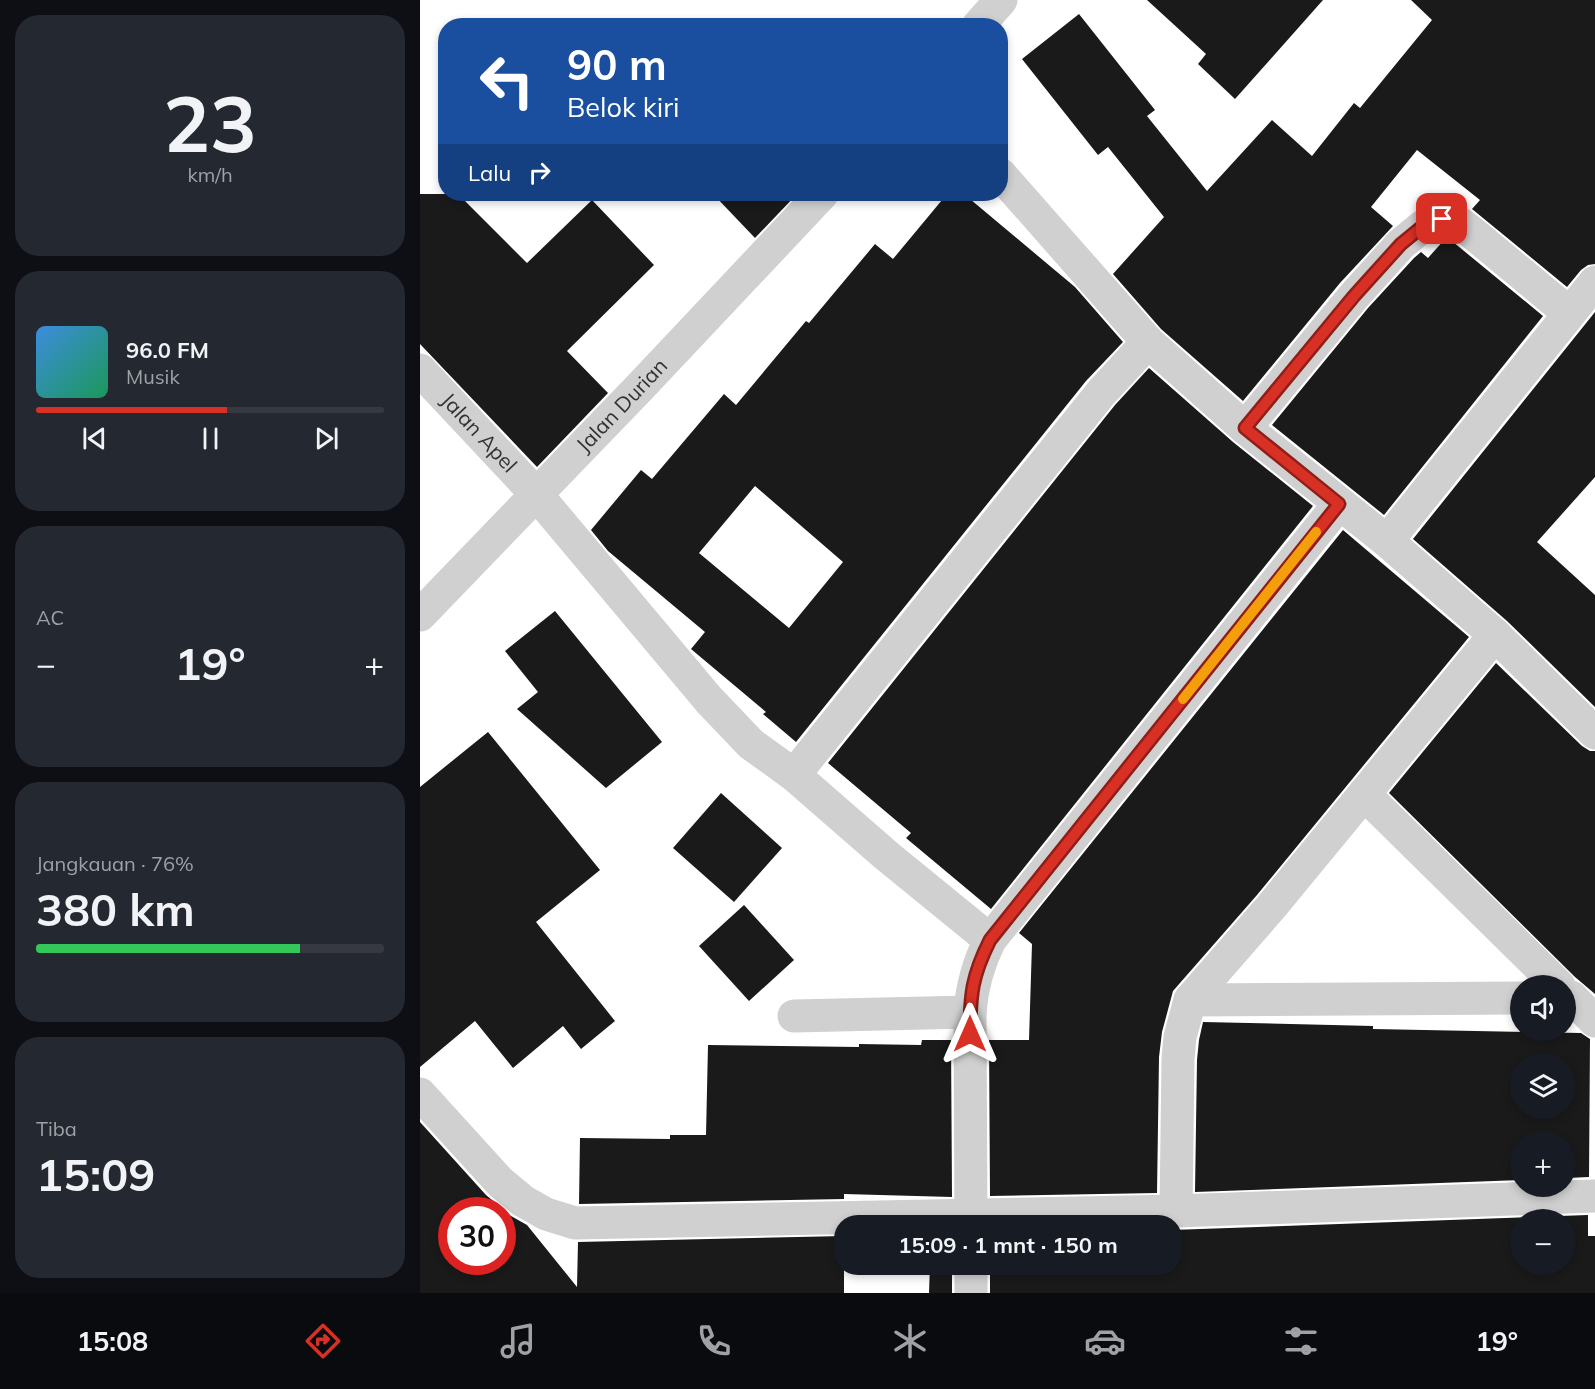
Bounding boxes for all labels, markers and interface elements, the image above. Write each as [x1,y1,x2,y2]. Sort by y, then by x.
text: 90 m [567,38,667,91]
icon: left [468,42,546,120]
text: 23 [163,74,257,172]
text: Belok kiri [567,90,679,124]
icon: right [523,156,556,189]
text: Lalu [468,159,511,187]
text: km/h [187,162,233,187]
pin [1416,193,1467,244]
icon: arrive [1425,202,1458,235]
text: 96.0 FM [126,336,209,364]
street label: Jalan Durian [570,352,672,457]
text: Musik [126,364,180,389]
street label: Jalan Apel [436,387,523,477]
icon: previous [78,422,111,455]
icon: pause [194,422,227,455]
icon: next [310,422,343,455]
text: AC [36,605,64,630]
text: 19° [174,635,246,691]
text: − [36,643,56,684]
text: + [364,643,384,684]
text: Jangkauan · 76% [36,851,194,876]
text: 380 km [36,881,195,937]
map controls [1510,975,1576,1275]
button: sound [1510,975,1576,1041]
position arrow [938,1002,1002,1066]
button: layers [1510,1053,1576,1119]
text: Tiba [36,1116,77,1141]
button: + [1510,1131,1576,1197]
text: 15:09 [36,1146,155,1202]
speed limit sign: 30 [438,1197,516,1275]
button: − [1510,1209,1576,1275]
text: 15:09 · 1 mnt · 150 m [898,1231,1118,1259]
icon: directions [302,1320,344,1362]
icon: music [497,1320,539,1362]
icon: phone [693,1320,735,1362]
icon: climate [889,1320,931,1362]
icon: car [1084,1320,1126,1362]
icon: filters [1280,1320,1322,1362]
text: 15:08 [77,1324,148,1358]
text: 19° [1475,1324,1518,1358]

